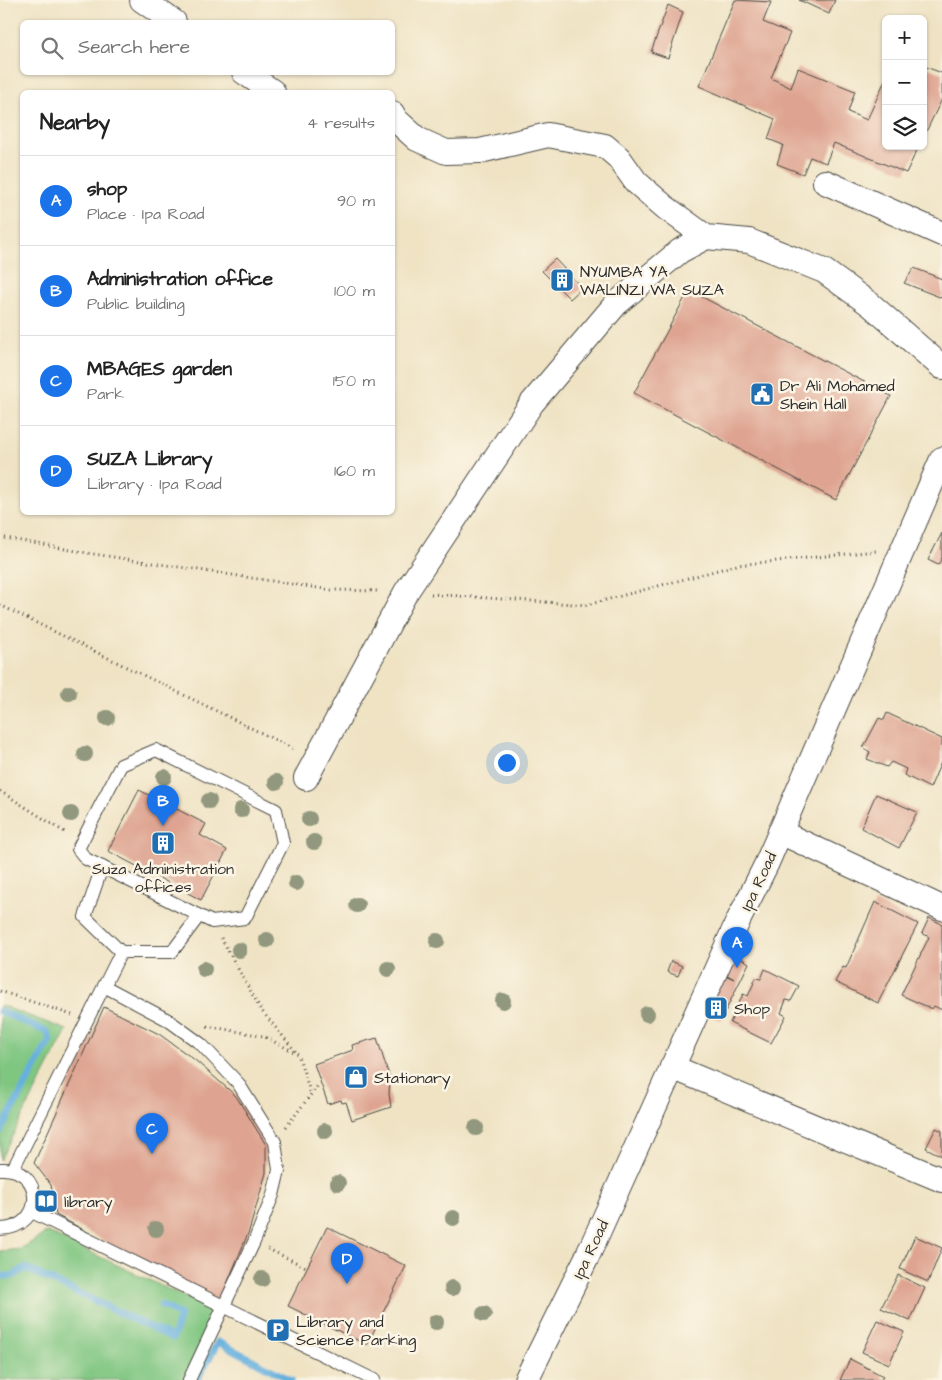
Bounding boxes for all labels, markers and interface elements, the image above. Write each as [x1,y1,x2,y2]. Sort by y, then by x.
map controls [882,15,927,150]
button: + [882,15,927,60]
search box [20,20,395,75]
icon: search [38,34,66,62]
text: Search here [78,34,190,61]
button: − [882,60,927,105]
button: layers [882,105,927,150]
text: Nearby [40,108,110,137]
text: 4 results [307,112,375,134]
text: shop [87,176,127,203]
text: A [51,190,61,212]
text: 90 m [337,190,375,212]
text: Place · Ipa Road [87,203,204,225]
place label: NYUMBA YA WALINZI WA SUZA [580,261,724,301]
text: Administration office [87,266,273,293]
building icon: NYUMBA YA WALINZI WA SUZA [549,267,575,293]
text: B [50,280,62,302]
text: 100 m [334,280,375,302]
text: Public building [87,293,185,315]
text: MBAGES garden [87,356,232,383]
text: C [50,370,62,392]
text: 150 m [333,370,375,392]
place label: Dr Ali Mohamed Shein Hall [780,375,895,415]
public building icon: Dr Ali Mohamed Shein Hall [749,381,775,407]
text: Park [87,383,124,405]
text: SUZA Library [87,446,212,473]
text: D [51,460,61,482]
text: 160 m [334,460,375,482]
text: Library · Ipa Road [87,473,222,495]
your location [494,750,520,776]
pin: B [147,785,179,826]
building icon: Suza Administration offices [150,830,176,856]
street label: Ipa Road [736,848,782,914]
place label: Suza Administration offices [92,858,234,898]
pin: A [721,927,753,968]
building icon: Shop [703,995,729,1021]
place label: Shop [734,998,770,1020]
shop icon: Stationary [343,1064,369,1090]
place label: Stationary [374,1067,451,1090]
pin: C [136,1113,168,1154]
library icon: library [33,1188,59,1214]
place label: library [64,1191,113,1214]
street label: Ipa Road [568,1216,614,1282]
pin: D [331,1243,363,1284]
place label: Library and Science Parking [296,1311,416,1352]
parking icon: Library and Science Parking [265,1317,291,1343]

